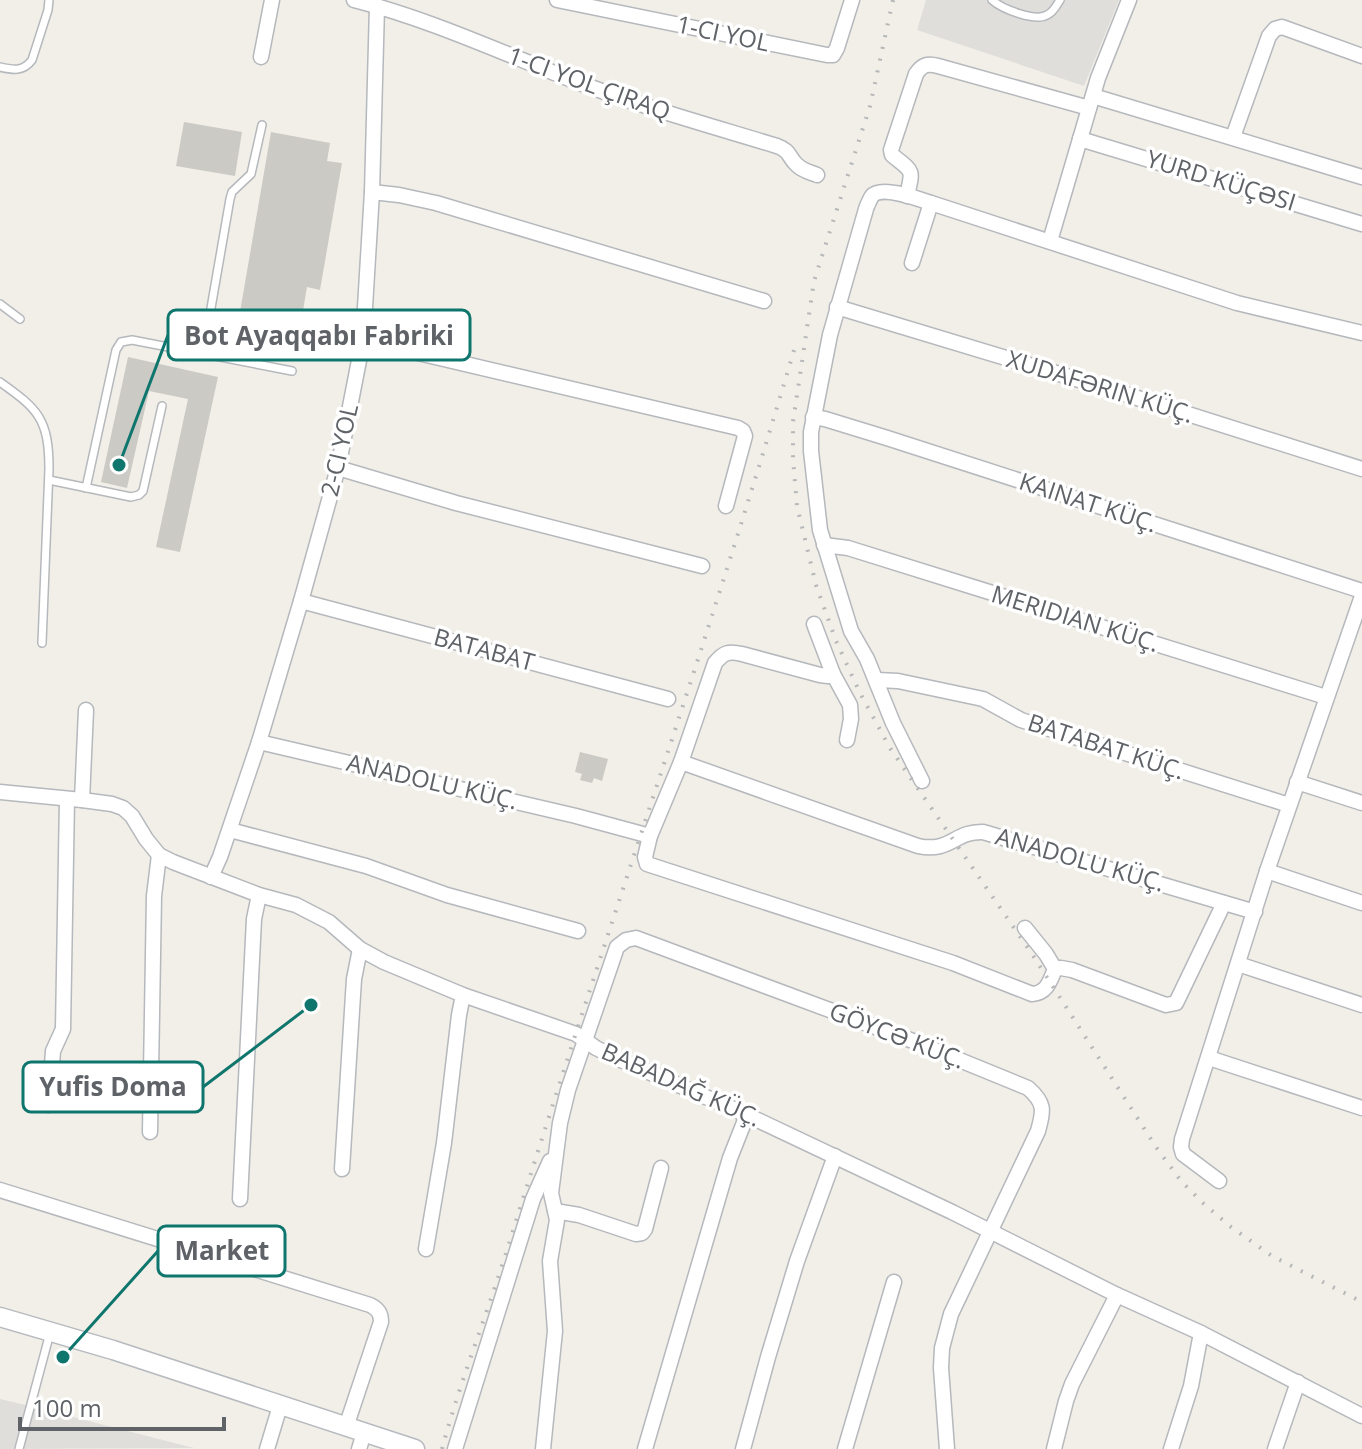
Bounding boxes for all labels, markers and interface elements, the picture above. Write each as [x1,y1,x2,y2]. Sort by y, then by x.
street label: 1-CI YOL [674,7,773,58]
street label: 1-CI YOL ÇIRAQ [504,38,675,127]
street label: YURD KÜÇƏSI [1143,141,1300,218]
callout: Bot Ayaqqabı Fabriki [168,310,470,360]
text: Bot Ayaqqabı Fabriki [184,317,454,353]
street label: XUDAFƏRIN KÜÇ. [1003,341,1198,430]
street label: 2-CI YOL [312,400,365,499]
street label: KAINAT KÜÇ. [1015,464,1162,539]
street label: MERIDIAN KÜÇ. [988,576,1163,659]
street label: BATABAT [430,619,538,678]
street label: BATABAT KÜÇ. [1024,705,1189,786]
street label: ANADOLU KÜÇ. [344,745,521,816]
street label: ANADOLU KÜÇ. [992,819,1169,898]
street label: GÖYCƏ KÜÇ. [825,994,970,1076]
street label: BABADAĞ KÜÇ. [597,1034,767,1134]
callout: Yufis Doma [23,1062,203,1112]
text: Yufis Doma [39,1068,187,1104]
callout: Market [158,1226,285,1276]
text: Market [175,1232,269,1268]
scale bar [20,1381,224,1431]
text: 100 m [32,1391,102,1424]

